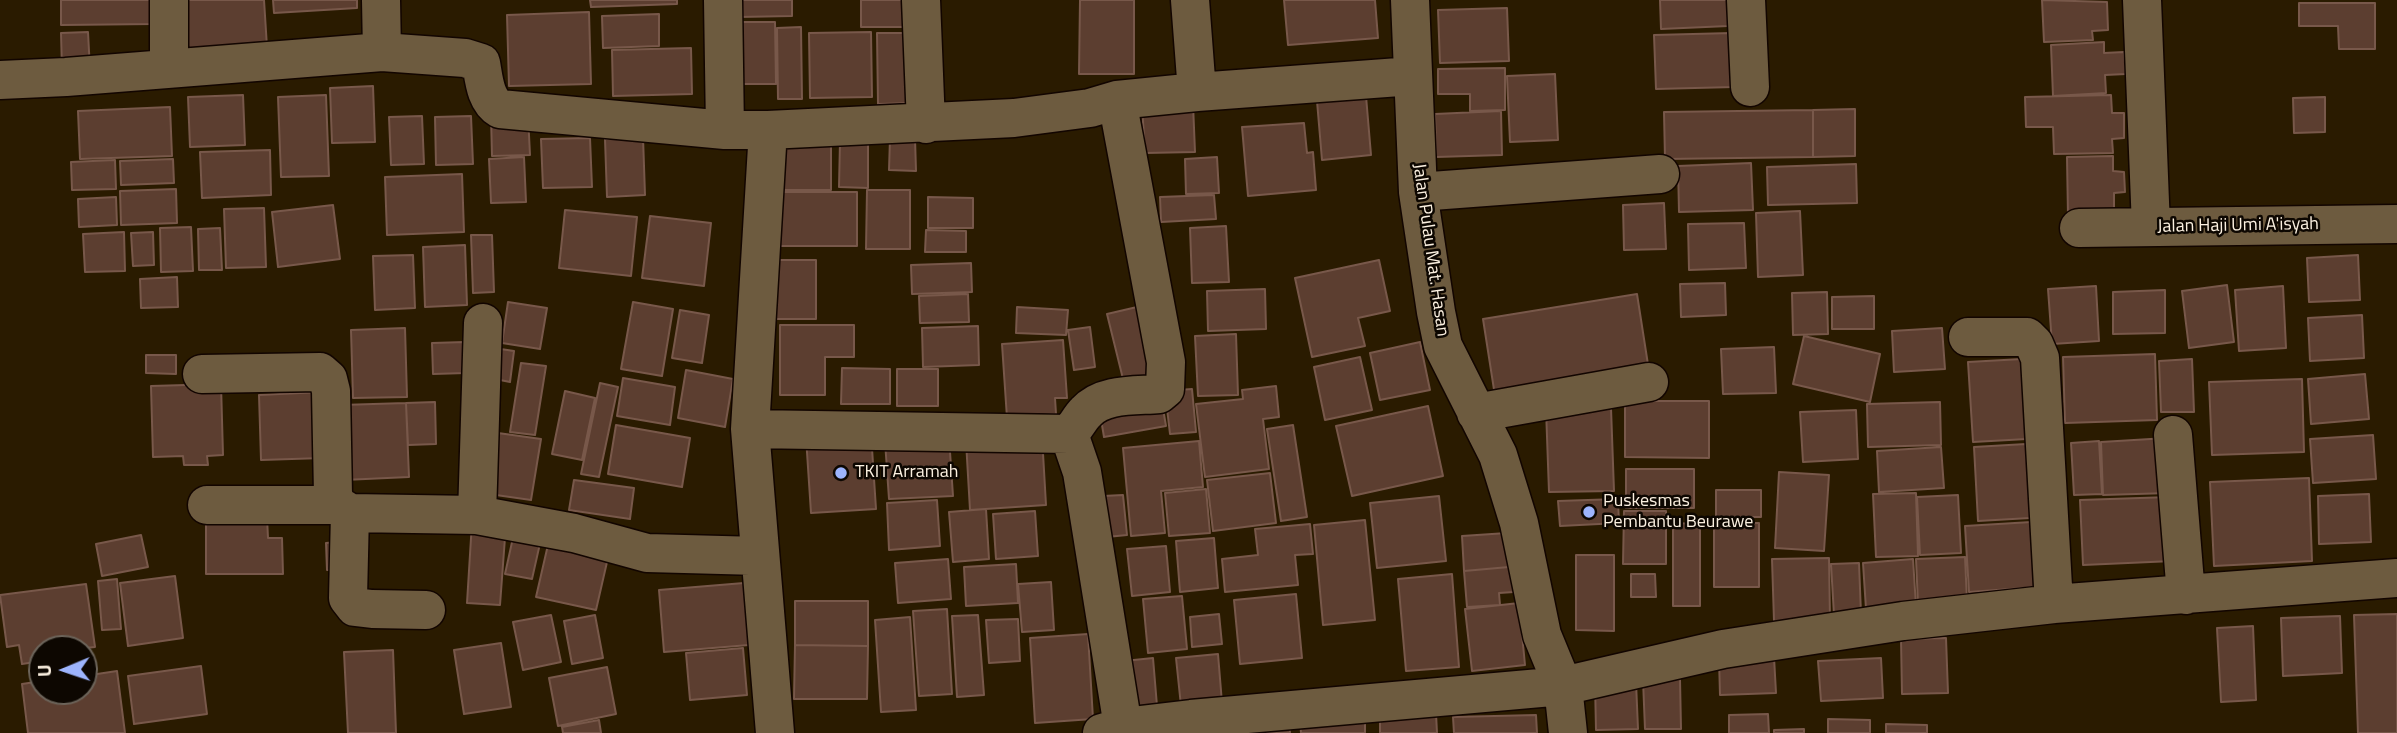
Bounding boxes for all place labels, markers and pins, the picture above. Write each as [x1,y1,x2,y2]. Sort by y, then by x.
place label: TKIT Arramah [855,462,958,484]
marker: TKIT Arramah [833,465,849,481]
place label: Puskesmas Pembantu Beurawe [1603,491,1753,534]
marker: Puskesmas Pembantu Beurawe [1581,504,1597,520]

